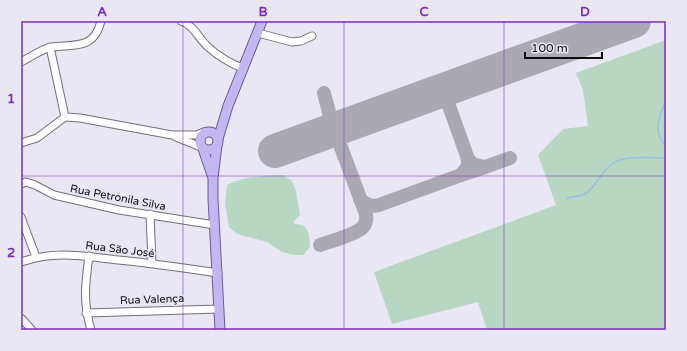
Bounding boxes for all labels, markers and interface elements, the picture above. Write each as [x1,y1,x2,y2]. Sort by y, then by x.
text: A [97,4,107,20]
text: B [258,4,268,20]
text: C [419,4,429,20]
text: D [580,4,590,20]
scale bar [525,34,602,60]
text: 100 m [531,41,568,55]
text: 1 [7,91,15,107]
street label: Rua Petronila Silva [69,182,167,213]
street label: Rua São José [85,239,155,260]
text: 2 [7,245,15,261]
street label: Rua Valença [120,292,184,307]

